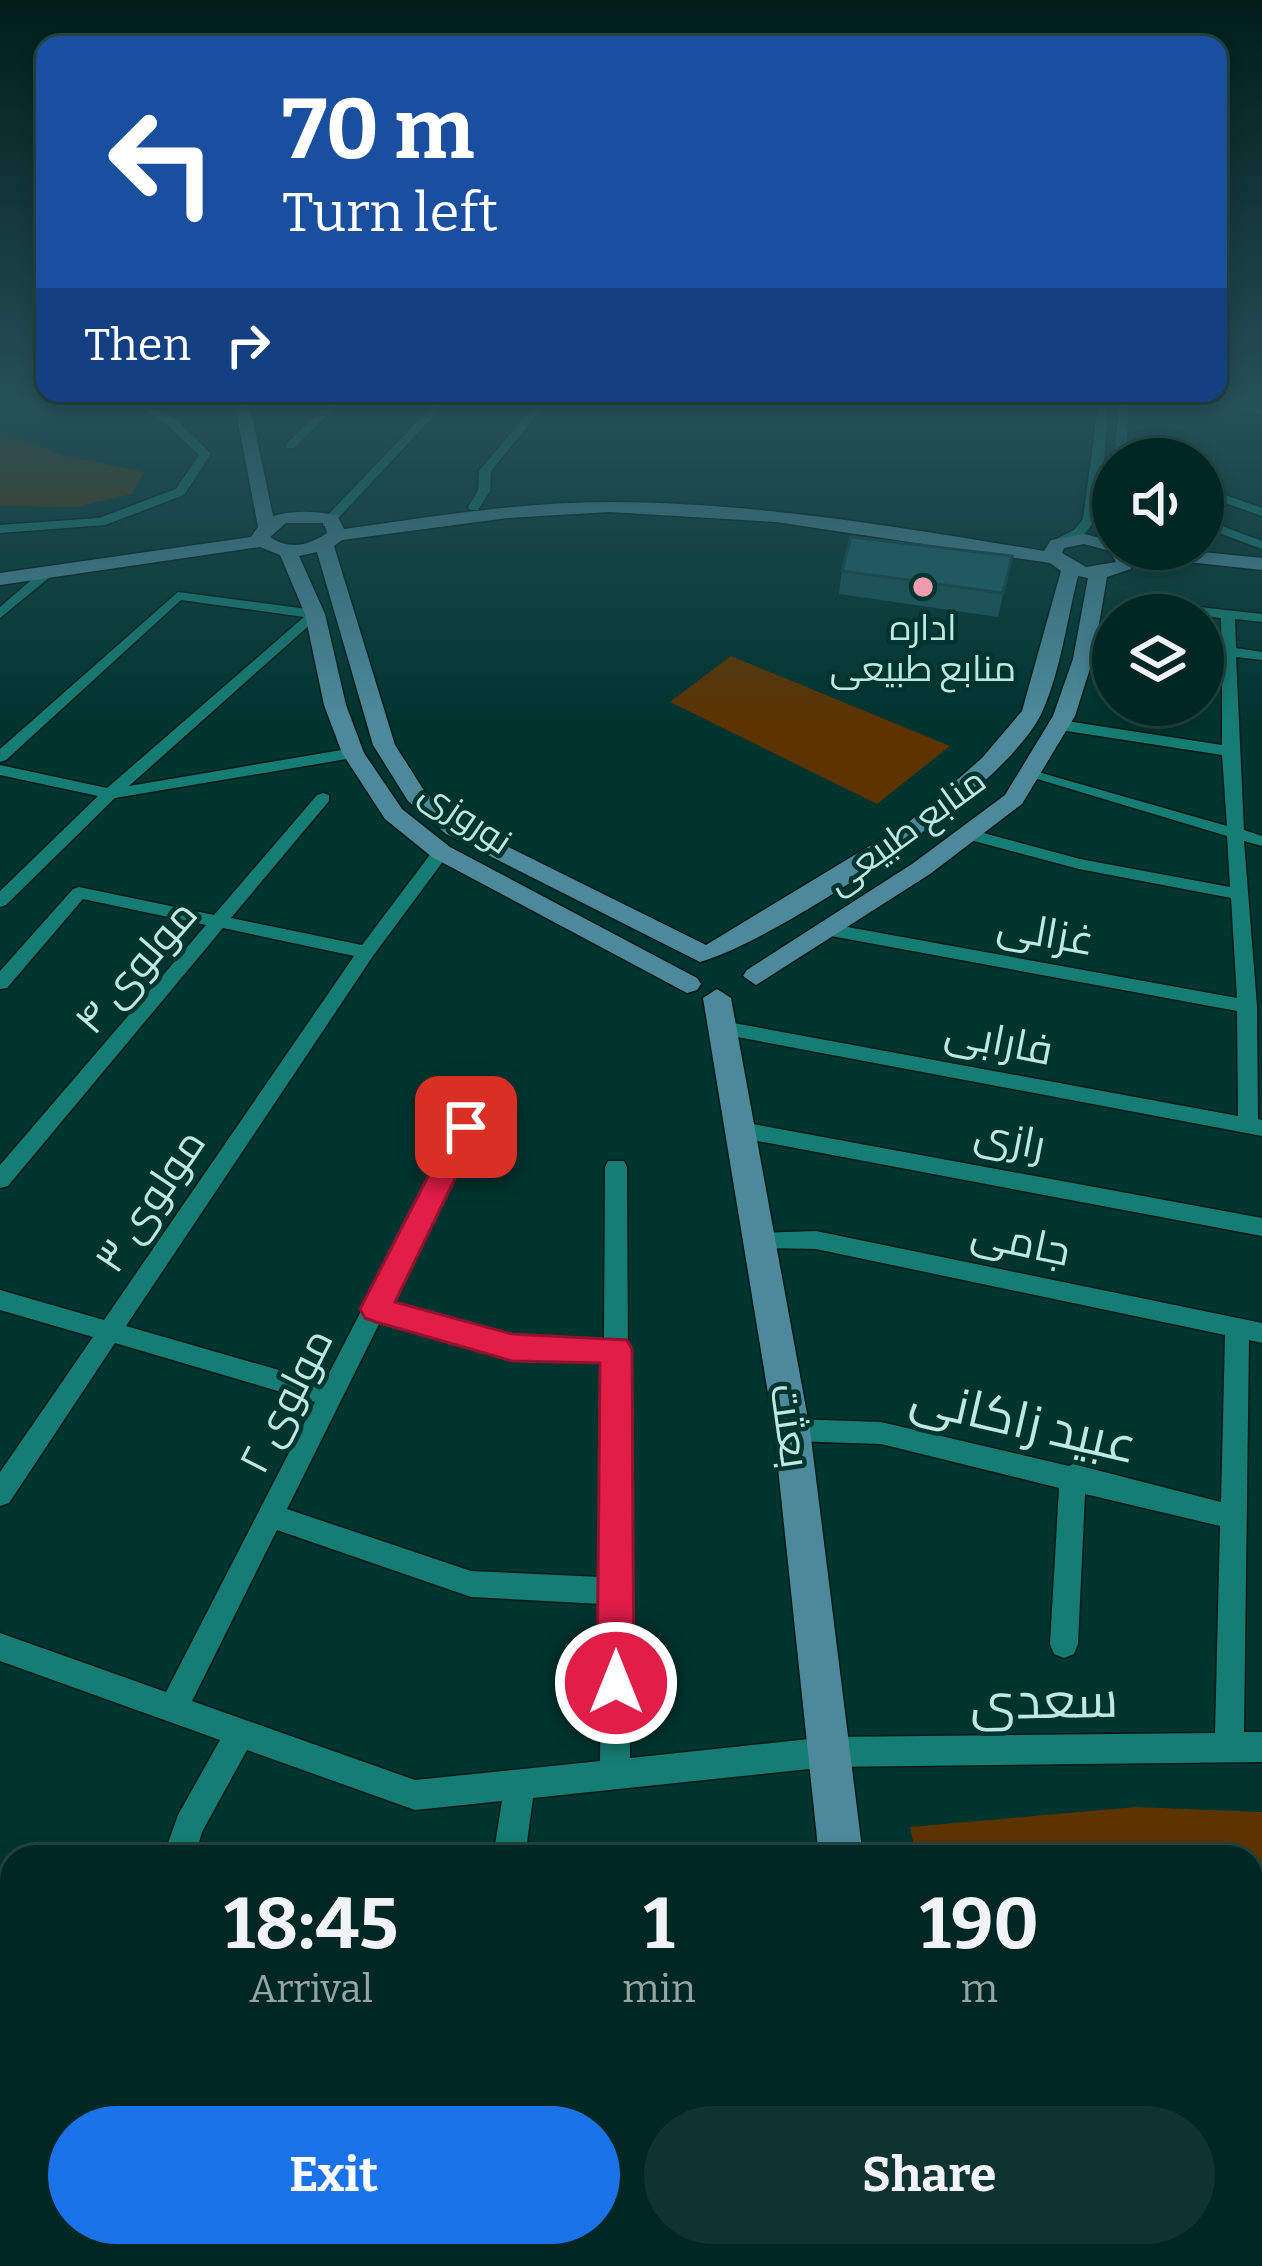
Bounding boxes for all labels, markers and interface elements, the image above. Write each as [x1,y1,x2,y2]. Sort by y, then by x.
text: 70 m [282,79,474,180]
icon: left [84,84,240,240]
text: Turn left [282,181,498,245]
icon: right [215,312,281,378]
text: Then [84,318,191,372]
map controls [1092,438,1224,726]
button: sound [1092,438,1224,570]
marker: اداره منابع طبیعی [910,574,936,600]
button: layers [1092,594,1224,726]
place label: اداره منابع طبیعی [830,606,1016,693]
street label: منابع طبیعی [818,758,996,905]
street label: نوروزی [412,770,520,864]
street label: مولوی ۴ [64,890,208,1044]
street label: غزالی [994,900,1098,966]
street label: فارابی [941,1006,1057,1076]
pin [415,1076,517,1178]
icon: arrive [433,1094,499,1160]
street label: رازی [970,1108,1050,1170]
street label: مولوی ۳ [84,1120,216,1282]
street label: جامی [967,1207,1075,1277]
street label: مولوی ۲ [228,1320,344,1482]
street label: عبید زاکانی [905,1365,1143,1477]
street label: بعثت [759,1381,821,1471]
position arrow [553,1620,679,1746]
street label: سعدی [970,1669,1118,1733]
text: 18:45 [224,1881,398,1967]
text: 1 [643,1881,675,1967]
text: 190 [920,1881,1039,1967]
text: Arrival [249,1966,373,2012]
text: min [622,1966,696,2012]
text: m [961,1966,998,2012]
button: Exit [48,2106,620,2244]
button: Share [644,2106,1215,2244]

